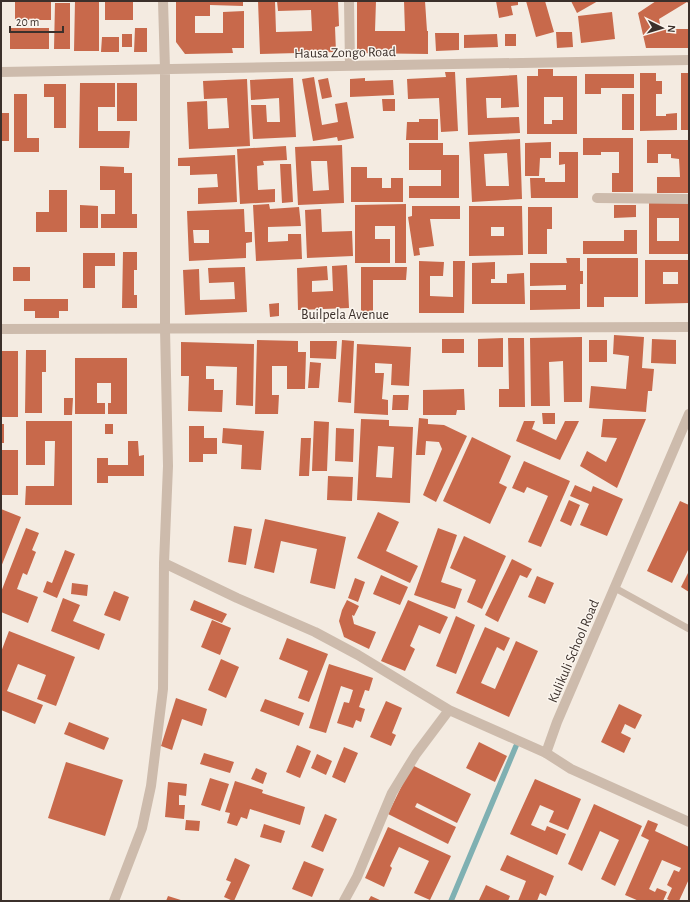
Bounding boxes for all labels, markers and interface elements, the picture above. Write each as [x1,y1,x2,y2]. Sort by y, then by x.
scale bar [10,8,63,34]
north arrow [642,8,682,48]
text: 20 m [16,16,39,28]
text: N [666,25,677,33]
street label: Hausa Zongo Road [294,45,396,61]
street label: Builpela Avenue [301,308,389,322]
street label: Kulikuli School Road [546,598,602,705]

